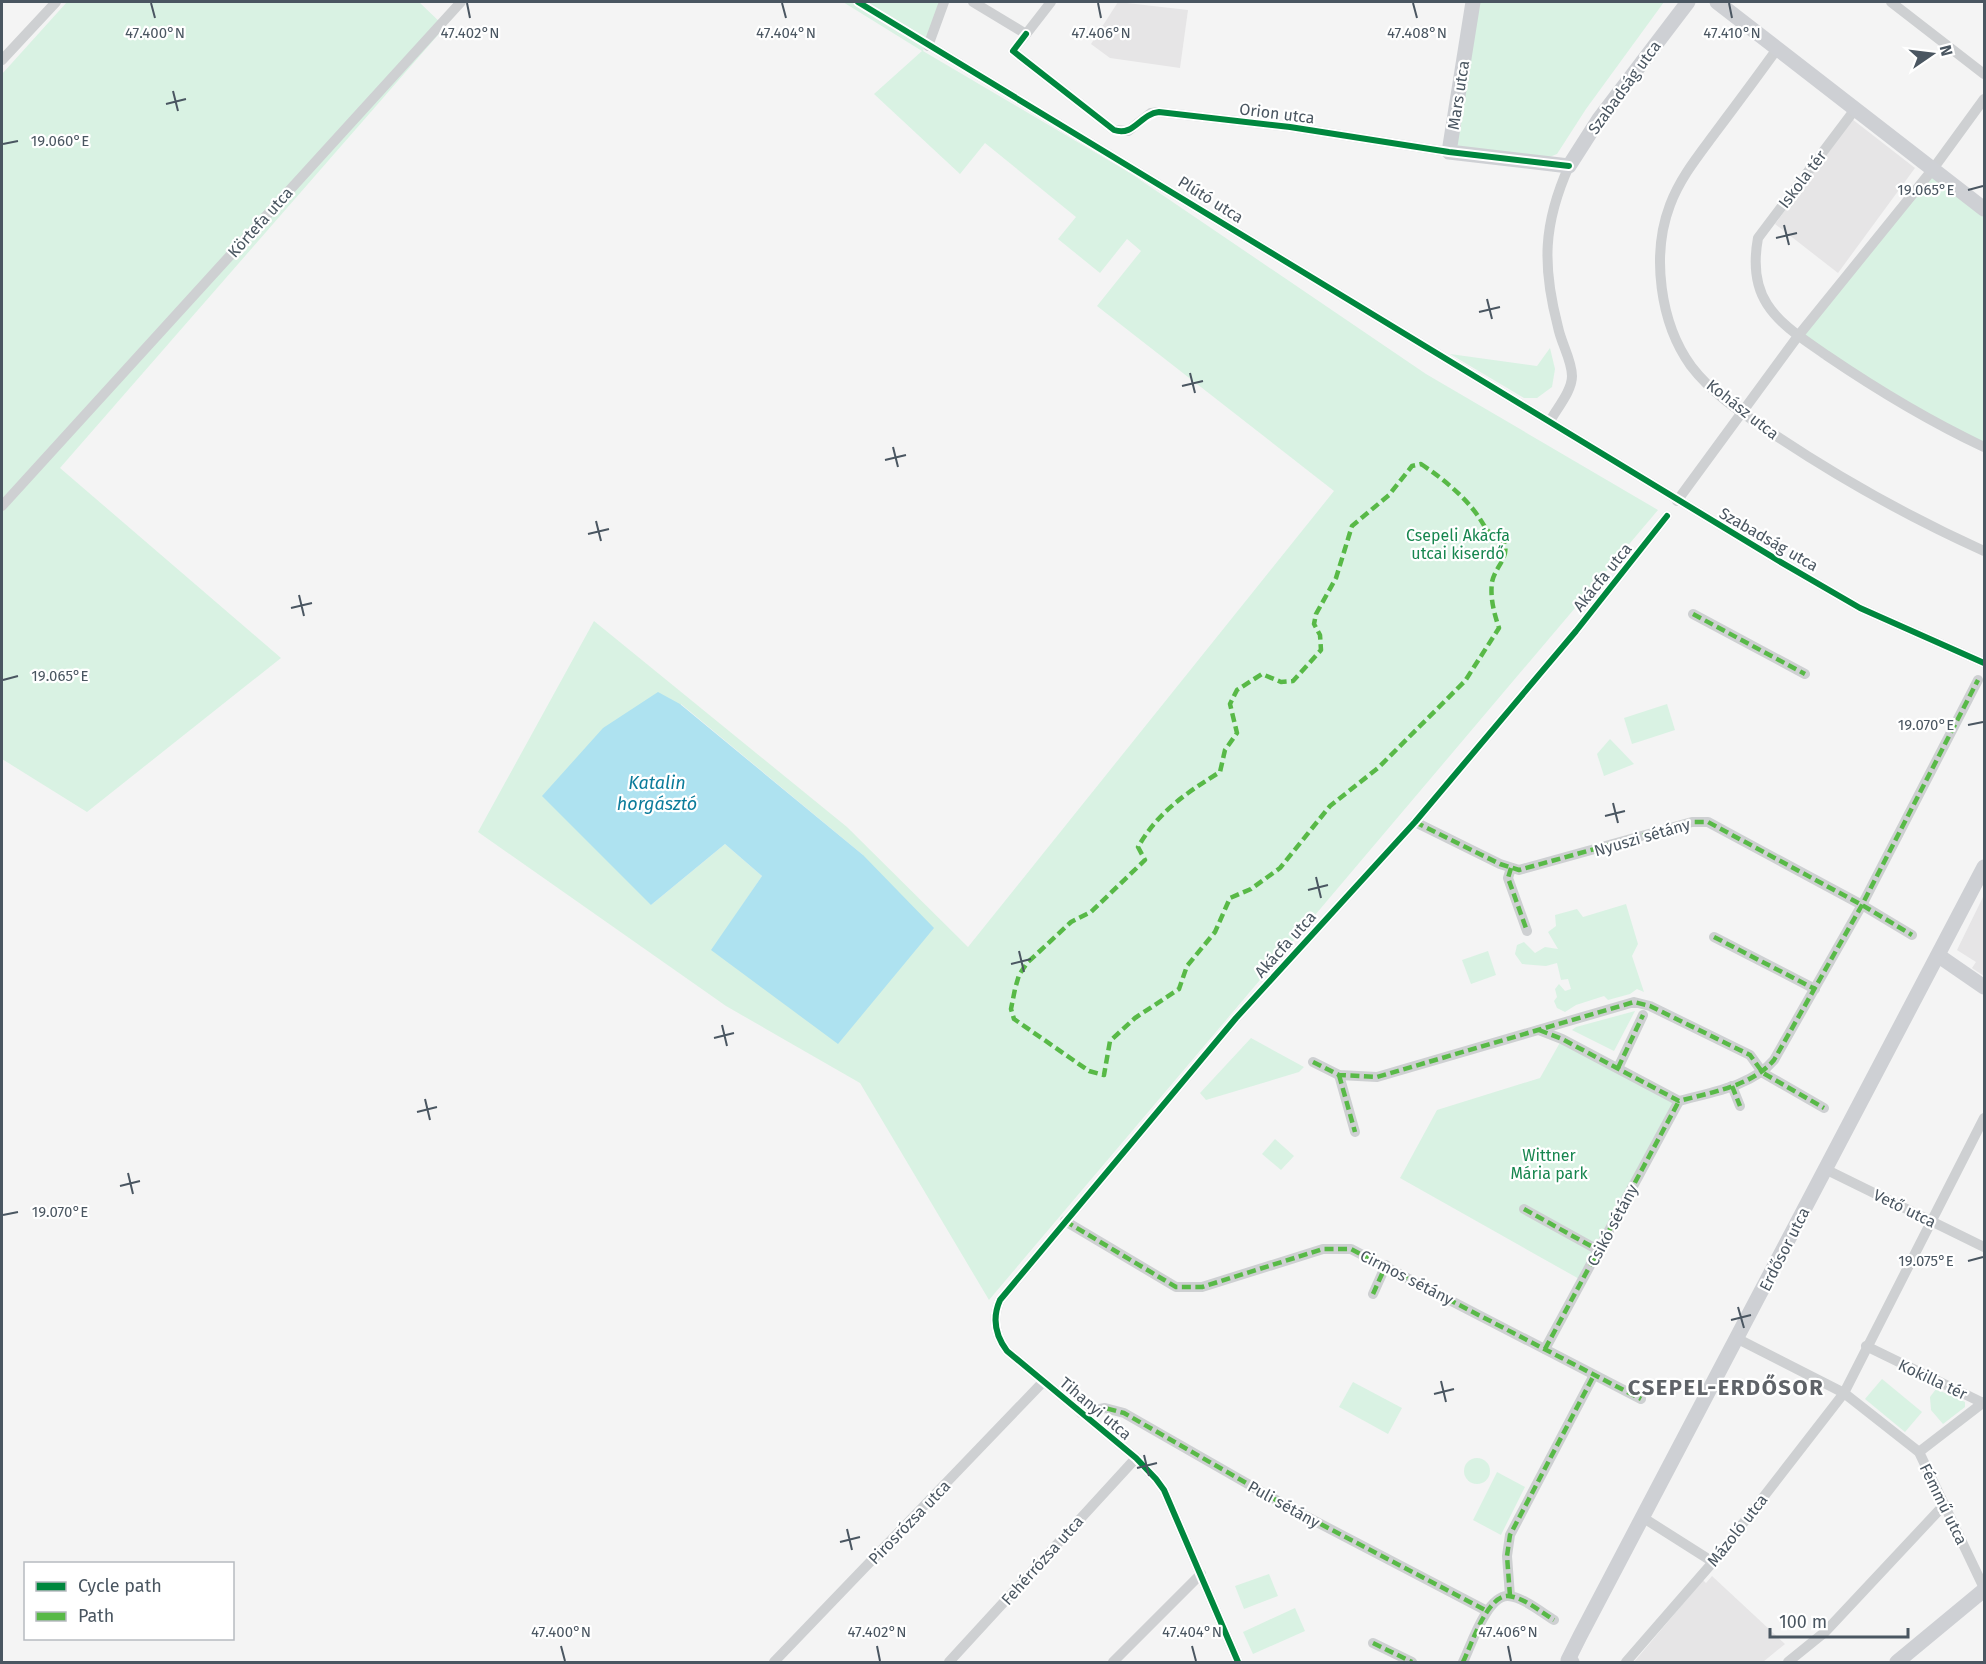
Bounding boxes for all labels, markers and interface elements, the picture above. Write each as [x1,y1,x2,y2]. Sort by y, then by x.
text: 47.400°N [125,24,185,42]
text: 47.402°N [440,24,500,42]
text: 47.404°N [756,24,816,42]
text: 47.406°N [1071,24,1131,42]
text: 47.408°N [1387,24,1447,42]
text: 47.410°N [1703,24,1761,42]
north arrow [1902,24,1962,84]
street label: Szabadság utca [1584,37,1665,138]
text: N [1936,43,1957,58]
street label: Mars utca [1444,59,1473,131]
street label: Orion utca [1238,99,1316,128]
text: 19.060°E [31,132,89,150]
street label: Iskola tér [1774,146,1831,212]
street label: Plútó utca [1175,172,1247,227]
text: 19.065°E [1897,181,1955,199]
street label: Körtefa utca [224,183,297,261]
street label: Kohász utca [1703,375,1783,443]
street label: Szabadság utca [1716,503,1822,575]
park label: Csepeli Akácfa utcai kiserdő [1406,526,1510,563]
street label: Akácfa utca [1569,539,1636,615]
text: 19.065°E [31,667,89,685]
text: 19.070°E [1898,716,1954,734]
water label: Katalin horgásztó [617,772,697,815]
street label: Nyuszi sétány [1592,815,1692,860]
street label: Akácfa utca [1251,907,1320,981]
park label: Wittner Mária park [1510,1146,1588,1183]
street label: Csikó sétány [1583,1181,1642,1269]
street label: Vető utca [1870,1185,1939,1232]
text: 19.070°E [32,1203,88,1221]
street label: Erdősor utca [1755,1204,1814,1294]
street label: Cirmos sétány [1357,1246,1457,1309]
text: 19.075°E [1898,1252,1954,1270]
street label: Kokilla tér [1895,1355,1971,1404]
street label: Tihanyi utca [1056,1373,1135,1444]
district label: CSEPEL-ERDŐSOR [1628,1373,1824,1401]
street label: Fémmű utca [1916,1460,1971,1548]
street label: Pirosrózsa utca [865,1476,954,1568]
street label: Puli sétány [1244,1477,1323,1532]
street label: Mázoló utca [1703,1490,1772,1570]
street label: Fehérrózsa utca [997,1512,1087,1609]
legend [24,1562,234,1640]
text: Cycle path [78,1575,162,1597]
scale bar [1770,1601,1908,1639]
text: Path [78,1605,114,1627]
text: 100 m [1779,1611,1827,1633]
text: 47.400°N [531,1623,591,1641]
text: 47.402°N [847,1623,907,1641]
text: 47.404°N [1162,1623,1222,1641]
text: 47.406°N [1478,1623,1538,1641]

